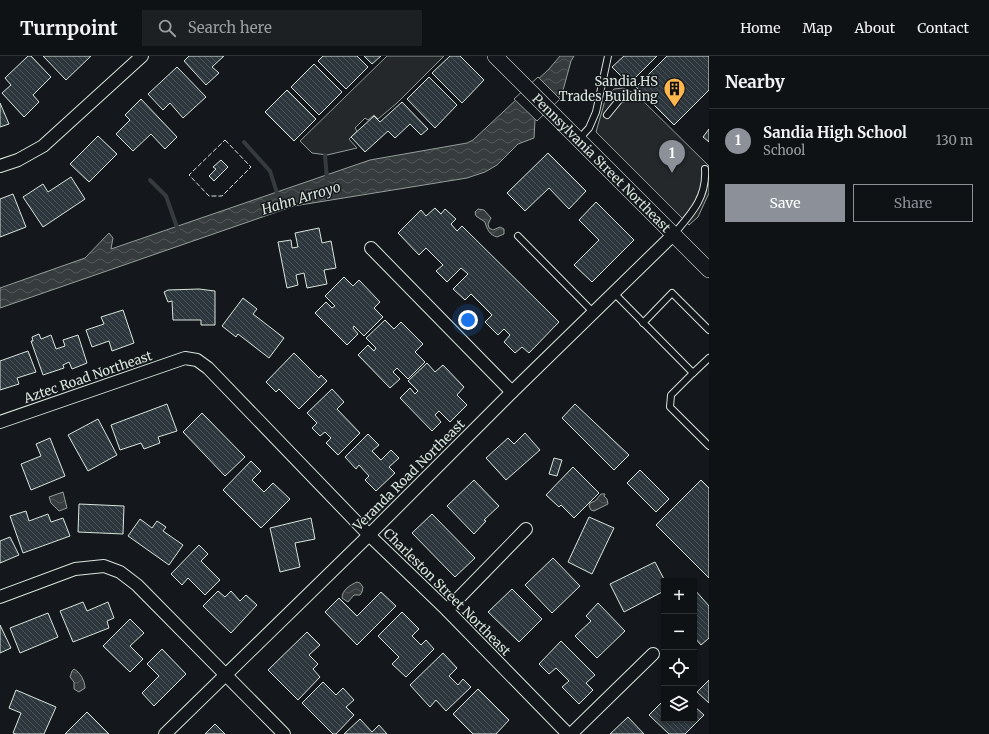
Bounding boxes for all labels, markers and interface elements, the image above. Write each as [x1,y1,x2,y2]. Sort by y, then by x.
search box [142,10,422,46]
text: Turnpoint [20,16,118,40]
icon: search [156,17,178,39]
text: Search here [188,18,272,37]
text: Home [740,19,781,37]
text: Map [803,19,832,37]
text: About [854,19,895,37]
text: Contact [917,19,969,37]
text: Nearby [725,71,785,93]
place label: Sandia HS Trades Building [559,73,658,105]
building icon: Sandia HS Trades Building [661,75,687,108]
street label: Pennsylvania Street Northeast [529,90,675,236]
text: Sandia High School [763,123,907,142]
text: 1 [735,132,741,149]
text: 130 m [936,132,973,149]
pin: 1 [659,140,685,173]
text: School [763,142,805,159]
water label: Hahn Arroyo [258,177,343,219]
button: Save [725,184,845,222]
button: Share [853,184,973,222]
your location [458,310,478,330]
street label: Aztec Road Northeast [21,347,154,407]
street label: Veranda Road Northeast [349,416,468,535]
street label: Charleston Street Northeast [380,525,514,659]
map controls [661,578,697,722]
button: + [661,578,697,614]
button: − [661,614,697,650]
button: locate [661,650,697,686]
button: layers [661,686,697,722]

